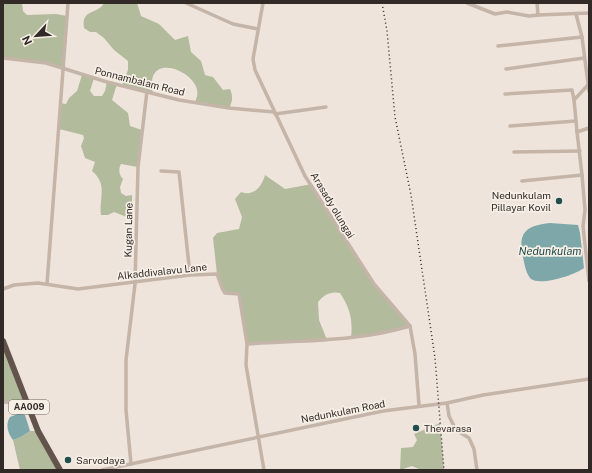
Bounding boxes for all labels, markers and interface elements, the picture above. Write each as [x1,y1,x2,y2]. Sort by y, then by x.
north arrow [16,16,56,56]
text: N [20,34,34,47]
street label: Ponnambalam Road [94,64,186,98]
street label: Arasady olungai [309,170,357,240]
place label: Nedunkulam Pillayar Kovil [491,189,551,213]
marker: Nedunkulam Pillayar Kovil [554,196,564,206]
street label: Kugan Lane [122,202,134,257]
water label: Nedunkulam [519,245,581,257]
street label: Alkaddivalavu Lane [117,260,208,282]
street label: Nedunkulam Road [300,397,386,425]
road number: AA009 [9,400,49,414]
place label: Thevarasa [424,422,472,434]
marker: Thevarasa [411,423,421,433]
place label: Sarvodaya [76,454,125,466]
marker: Sarvodaya [63,455,73,465]

